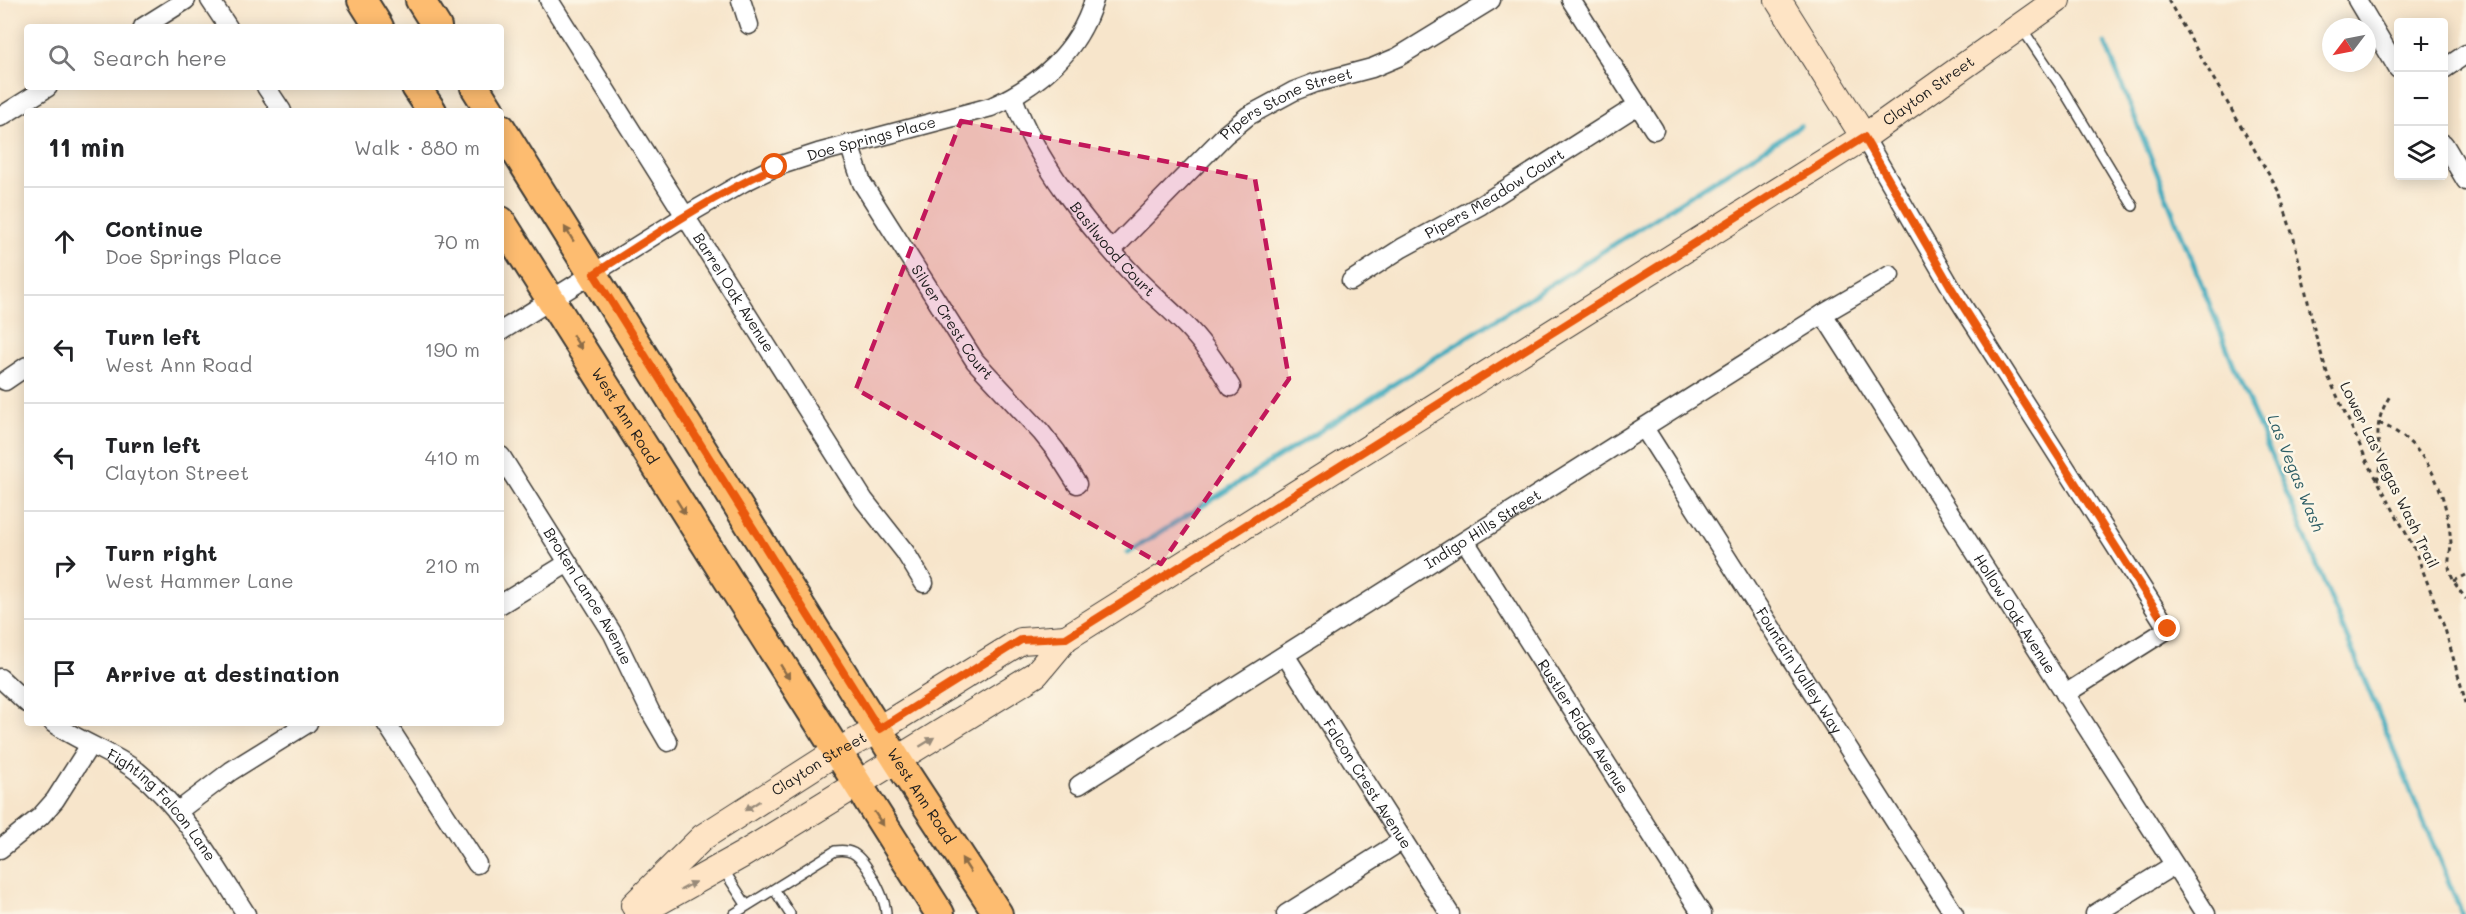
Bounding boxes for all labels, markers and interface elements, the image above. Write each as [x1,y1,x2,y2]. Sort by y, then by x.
north arrow [2322,18,2376,72]
map controls [2394,18,2448,180]
button: + [2394,18,2448,72]
search box [24,24,504,90]
icon: search [45,41,78,74]
text: Search here [93,43,227,72]
street label: Clayton Street [1878,51,1978,130]
street label: Pipers Stone Street [1215,63,1354,144]
button: − [2394,72,2448,126]
street label: Doe Springs Place [804,111,938,165]
button: layers [2394,126,2448,180]
text: 11 min [48,130,125,164]
text: Walk · 880 m [354,134,480,160]
street label: Pipers Meadow Court [1421,144,1568,243]
route start [761,153,787,179]
street label: Basilwood Court [1066,197,1160,301]
text: Continue [105,214,203,243]
icon: ahead [48,225,81,258]
one-way arrow [563,226,574,243]
text: 70 m [434,228,480,254]
street label: Barrel Oak Avenue [689,229,779,356]
text: Doe Springs Place [105,243,282,269]
street label: Silver Crest Court [907,260,998,384]
text: Turn left [105,322,201,351]
icon: left [48,333,81,366]
one-way arrow [571,334,582,350]
text: 190 m [425,336,480,362]
text: West Ann Road [105,351,252,377]
street label: West Ann Road [587,364,663,468]
street label: Lower Las Vegas Wash Trail [2336,378,2444,571]
water label: Las Vegas Wash [2263,411,2330,535]
text: Turn left [105,430,201,459]
icon: left [48,441,81,474]
text: 410 m [425,444,480,470]
text: Clayton Street [105,459,249,485]
street label: Indigo Hills Street [1420,484,1544,573]
one-way arrow [676,499,687,515]
street label: Broken Lance Avenue [540,524,637,668]
text: Turn right [105,538,217,567]
icon: right [48,549,81,582]
street label: Hollow Oak Avenue [1970,550,2061,677]
text: 210 m [425,552,480,578]
text: West Hammer Lane [105,567,294,593]
street label: Fountain Valley Way [1752,603,1848,737]
route end [2154,615,2180,641]
street label: Rustler Ridge Avenue [1534,655,1634,797]
icon: arrive [48,657,81,690]
text: Arrive at destination [105,659,340,688]
one-way arrow [780,663,791,680]
street label: Falcon Crest Avenue [1319,715,1417,852]
street label: Clayton Street [767,727,870,800]
one-way arrow [919,736,935,747]
street label: Fighting Falcon Lane [104,744,221,865]
street label: West Ann Road [883,744,960,847]
one-way arrow [744,800,760,811]
one-way arrow [874,811,885,827]
one-way arrow [961,857,972,873]
one-way arrow [680,880,696,891]

